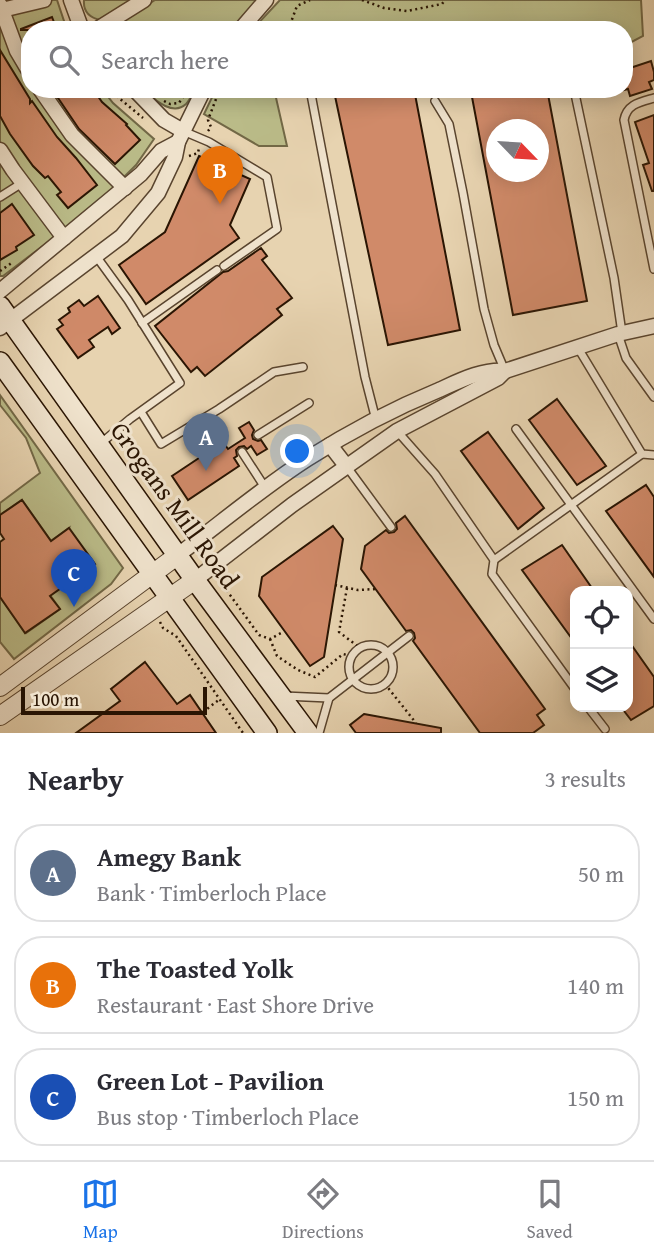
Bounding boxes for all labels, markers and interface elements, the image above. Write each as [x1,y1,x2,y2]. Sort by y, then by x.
search box [21,21,633,98]
text: Search here [101,40,229,79]
icon: search [45,41,83,79]
north arrow [486,119,549,182]
pin: B [197,146,243,204]
street label: Grogans Mill Road [101,413,249,596]
pin: A [183,413,229,471]
your location [280,434,314,468]
pin: C [51,549,97,607]
map controls [570,586,633,712]
button: locate [570,586,633,649]
button: layers [570,649,633,712]
scale bar [21,684,206,716]
text: 100 m [32,685,79,713]
text: Nearby [28,757,124,801]
text: 3 results [545,762,626,795]
text: Amegy Bank [97,837,241,876]
text: A [46,857,60,890]
text: 50 m [578,857,624,890]
text: Bank · Timberloch Place [97,876,326,909]
text: The Toasted Yolk [97,949,293,988]
text: B [46,969,60,1002]
text: 140 m [567,969,624,1002]
text: Restaurant · East Shore Drive [97,988,374,1021]
text: Green Lot - Pavilion [97,1061,324,1100]
text: C [46,1081,60,1114]
text: 150 m [567,1081,624,1114]
text: Bus stop · Timberloch Place [97,1100,359,1133]
tab: Map [81,1175,119,1245]
tab: Directions [282,1175,364,1245]
tab: Saved [527,1175,573,1245]

